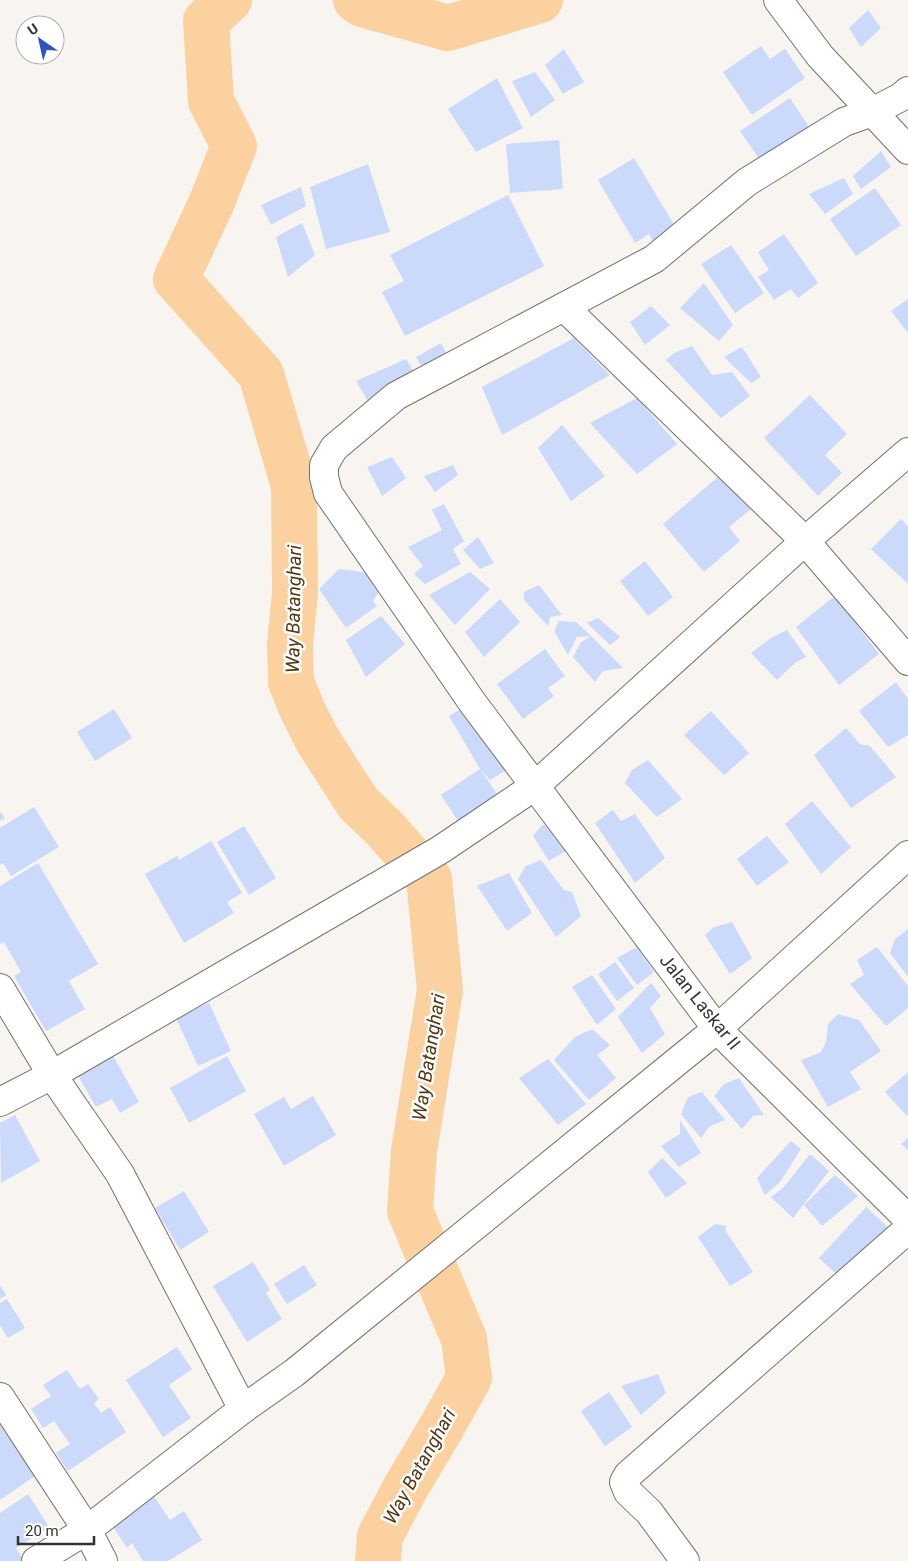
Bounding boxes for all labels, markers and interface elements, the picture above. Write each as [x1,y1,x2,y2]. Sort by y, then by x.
north arrow [15,15,65,65]
text: U [24,20,41,38]
water label: Way Batanghari [281,544,306,673]
street label: Jalan Laskar II [656,950,745,1054]
water label: Way Batanghari [407,991,450,1122]
water label: Way Batanghari [378,1404,461,1528]
scale bar [18,1514,94,1546]
text: 20 m [25,1522,59,1540]

